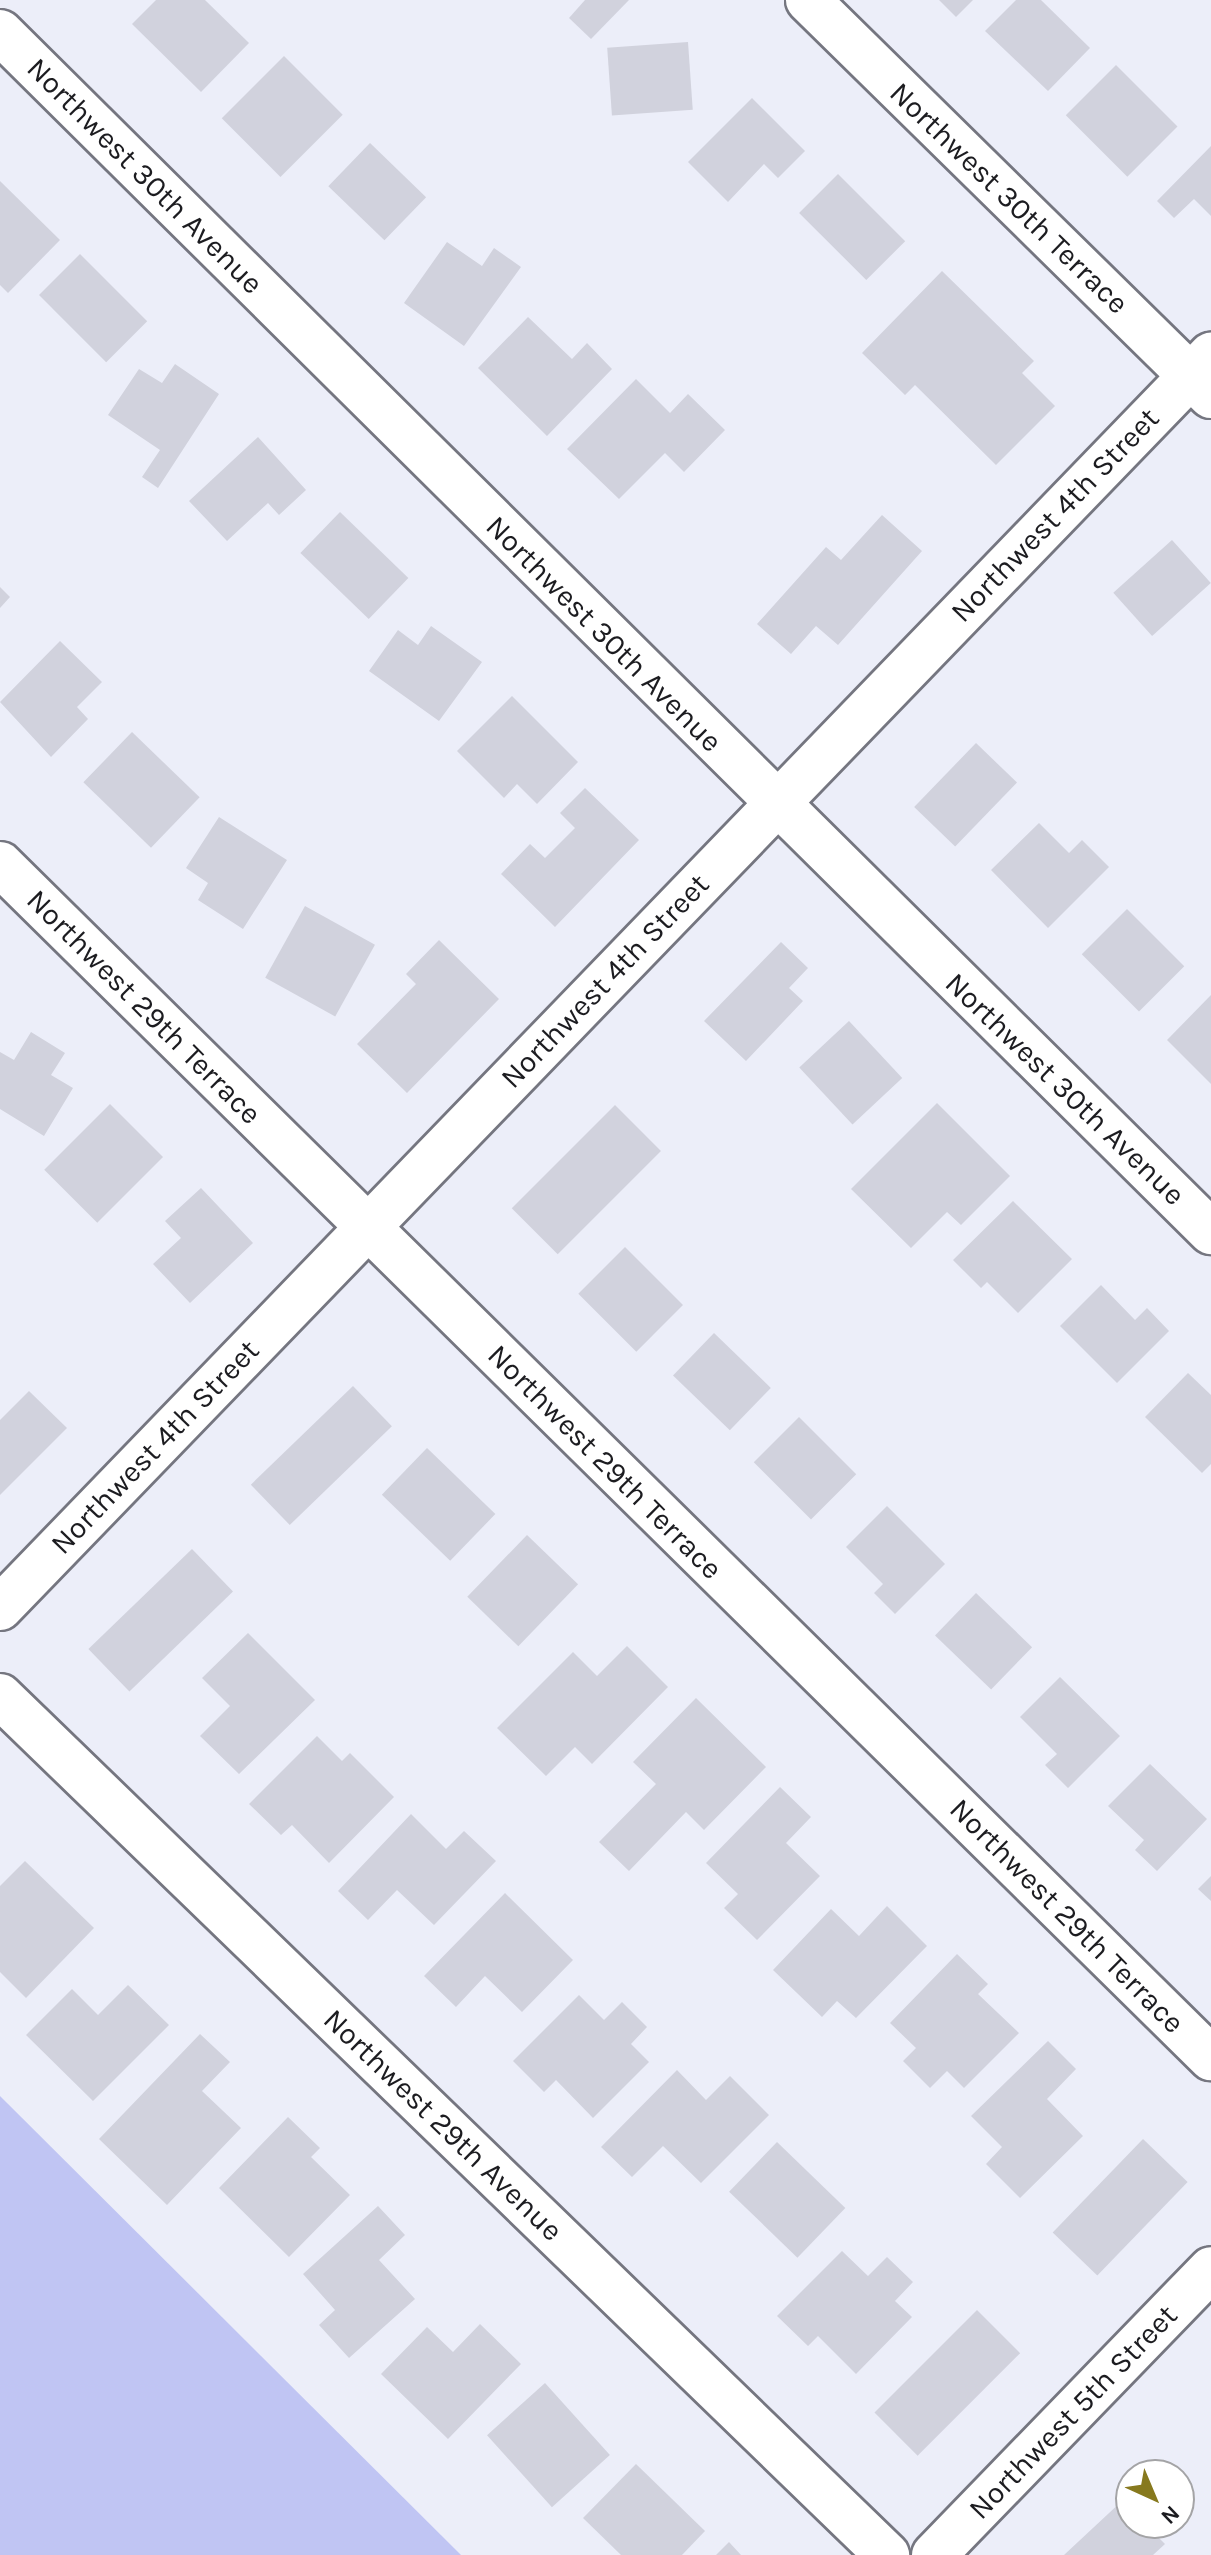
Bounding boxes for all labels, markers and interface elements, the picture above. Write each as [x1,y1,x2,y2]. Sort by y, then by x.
street label: Northwest 30th Avenue [19,50,271,302]
street label: Northwest 30th Terrace [882,75,1136,321]
street label: Northwest 4th Street [943,400,1167,630]
street label: Northwest 30th Avenue [478,508,730,760]
street label: Northwest 4th Street [493,866,717,1096]
street label: Northwest 29th Terrace [19,882,269,1132]
street label: Northwest 30th Avenue [938,965,1192,1213]
street label: Northwest 4th Street [43,1332,267,1562]
street label: Northwest 29th Terrace [480,1337,730,1587]
street label: Northwest 29th Terrace [942,1791,1192,2041]
street label: Northwest 29th Avenue [316,2001,570,2249]
street label: Northwest 5th Street [961,2297,1185,2527]
north arrow [1115,2459,1195,2539]

